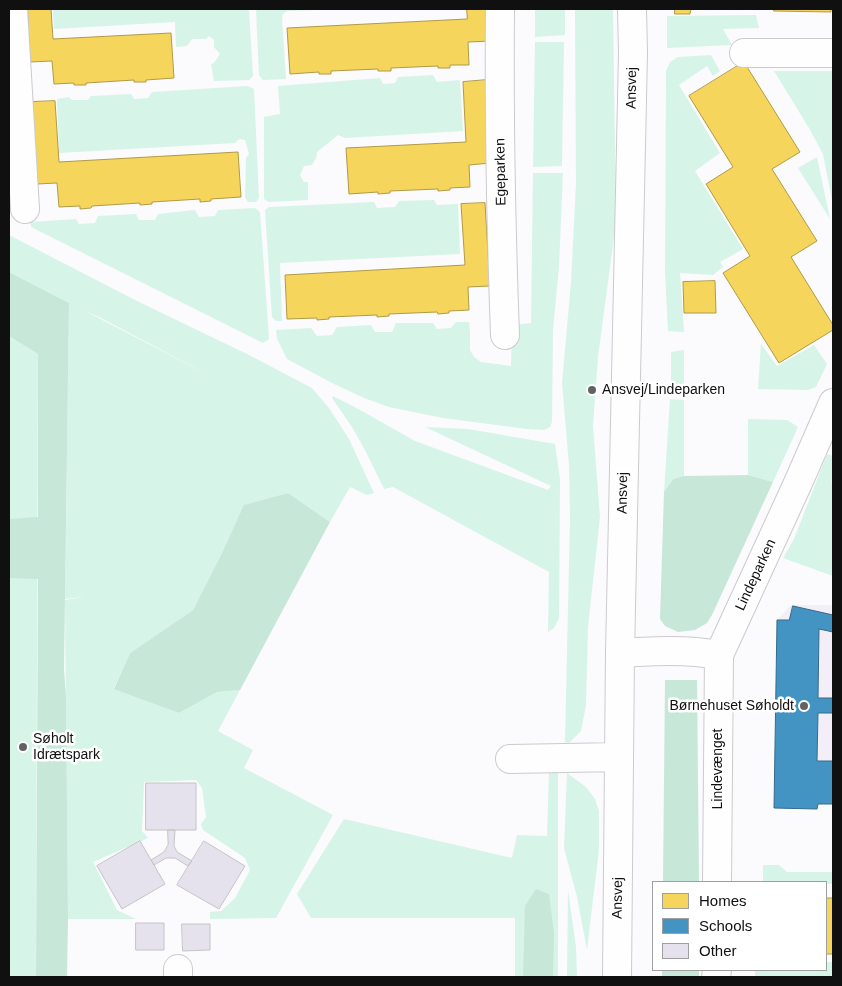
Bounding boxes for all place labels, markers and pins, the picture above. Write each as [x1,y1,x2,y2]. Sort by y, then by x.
place label: Ansvej/Lindeparken [602,382,725,398]
marker: Ansvej/Lindeparken [586,384,598,396]
place label: Børnehuset Søholdt [669,698,794,714]
marker: Børnehuset Søholdt [798,700,810,712]
place label: Søholt Idrætspark [33,731,100,764]
marker: Søholt Idrætspark [17,741,29,753]

